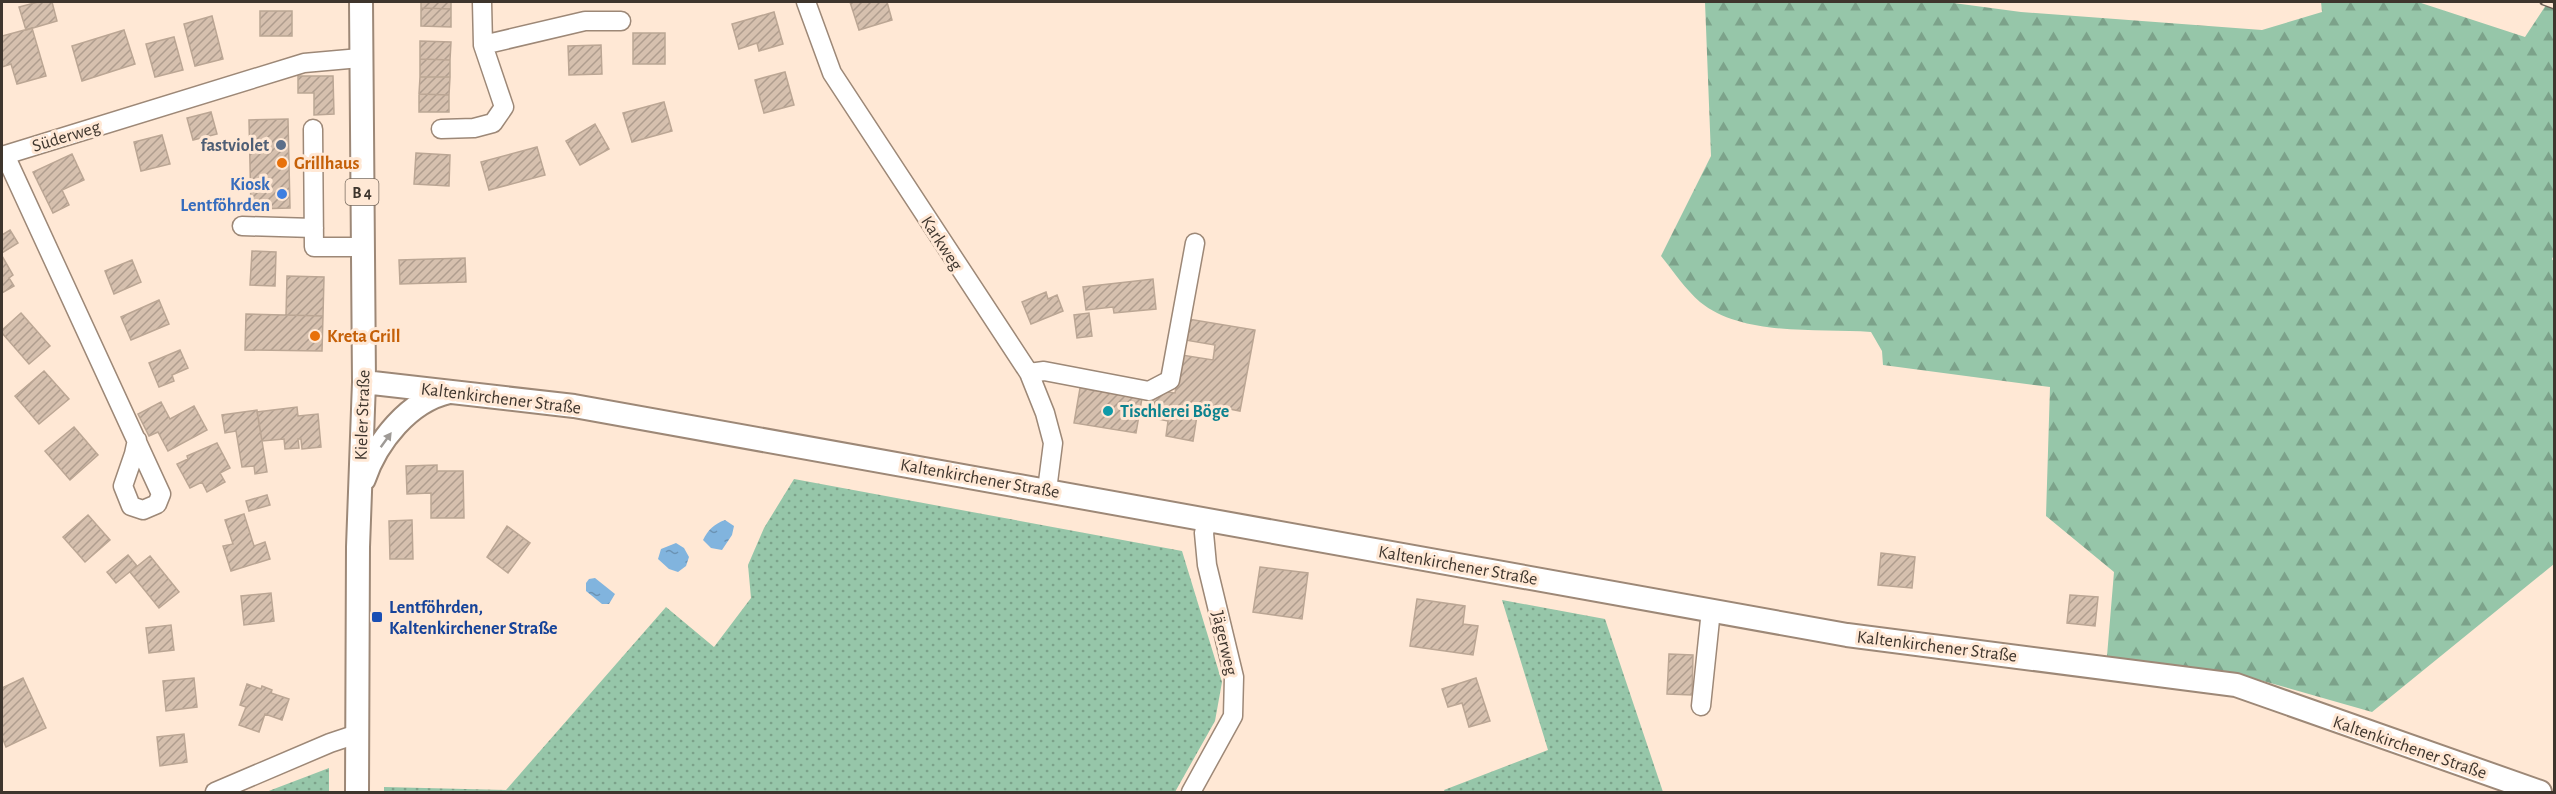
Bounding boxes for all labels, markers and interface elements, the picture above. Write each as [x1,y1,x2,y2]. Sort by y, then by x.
street label: Süderweg [30,118,103,156]
place label: fastviolet [201,137,269,155]
marker: fastviolet [274,138,288,152]
place label: Grillhaus [294,155,359,173]
marker: Grillhaus [275,156,289,170]
place label: Kiosk Lentföhrden [180,176,270,215]
road number: B 4 [346,179,378,205]
marker: Kiosk Lentföhrden [275,187,289,201]
street label: Karkweg [917,213,965,274]
place label: Kreta Grill [327,328,400,346]
marker: Kreta Grill [308,329,322,343]
street label: Kieler Straße [352,369,374,461]
street label: Kaltenkirchener Straße [420,380,582,418]
place label: Tischlerei Böge [1120,403,1229,421]
marker: Tischlerei Böge [1101,404,1115,418]
one-way arrow [380,432,392,448]
street label: Kaltenkirchener Straße [899,456,1061,502]
street label: Kaltenkirchener Straße [1377,543,1539,589]
place label: Lentföhrden, Kaltenkirchener Straße [389,599,558,638]
street label: Jägerweg [1208,609,1240,677]
marker: Lentföhrden, Kaltenkirchener Straße [370,610,384,624]
street label: Kaltenkirchener Straße [1856,628,2018,666]
street label: Kaltenkirchener Straße [2330,713,2489,783]

